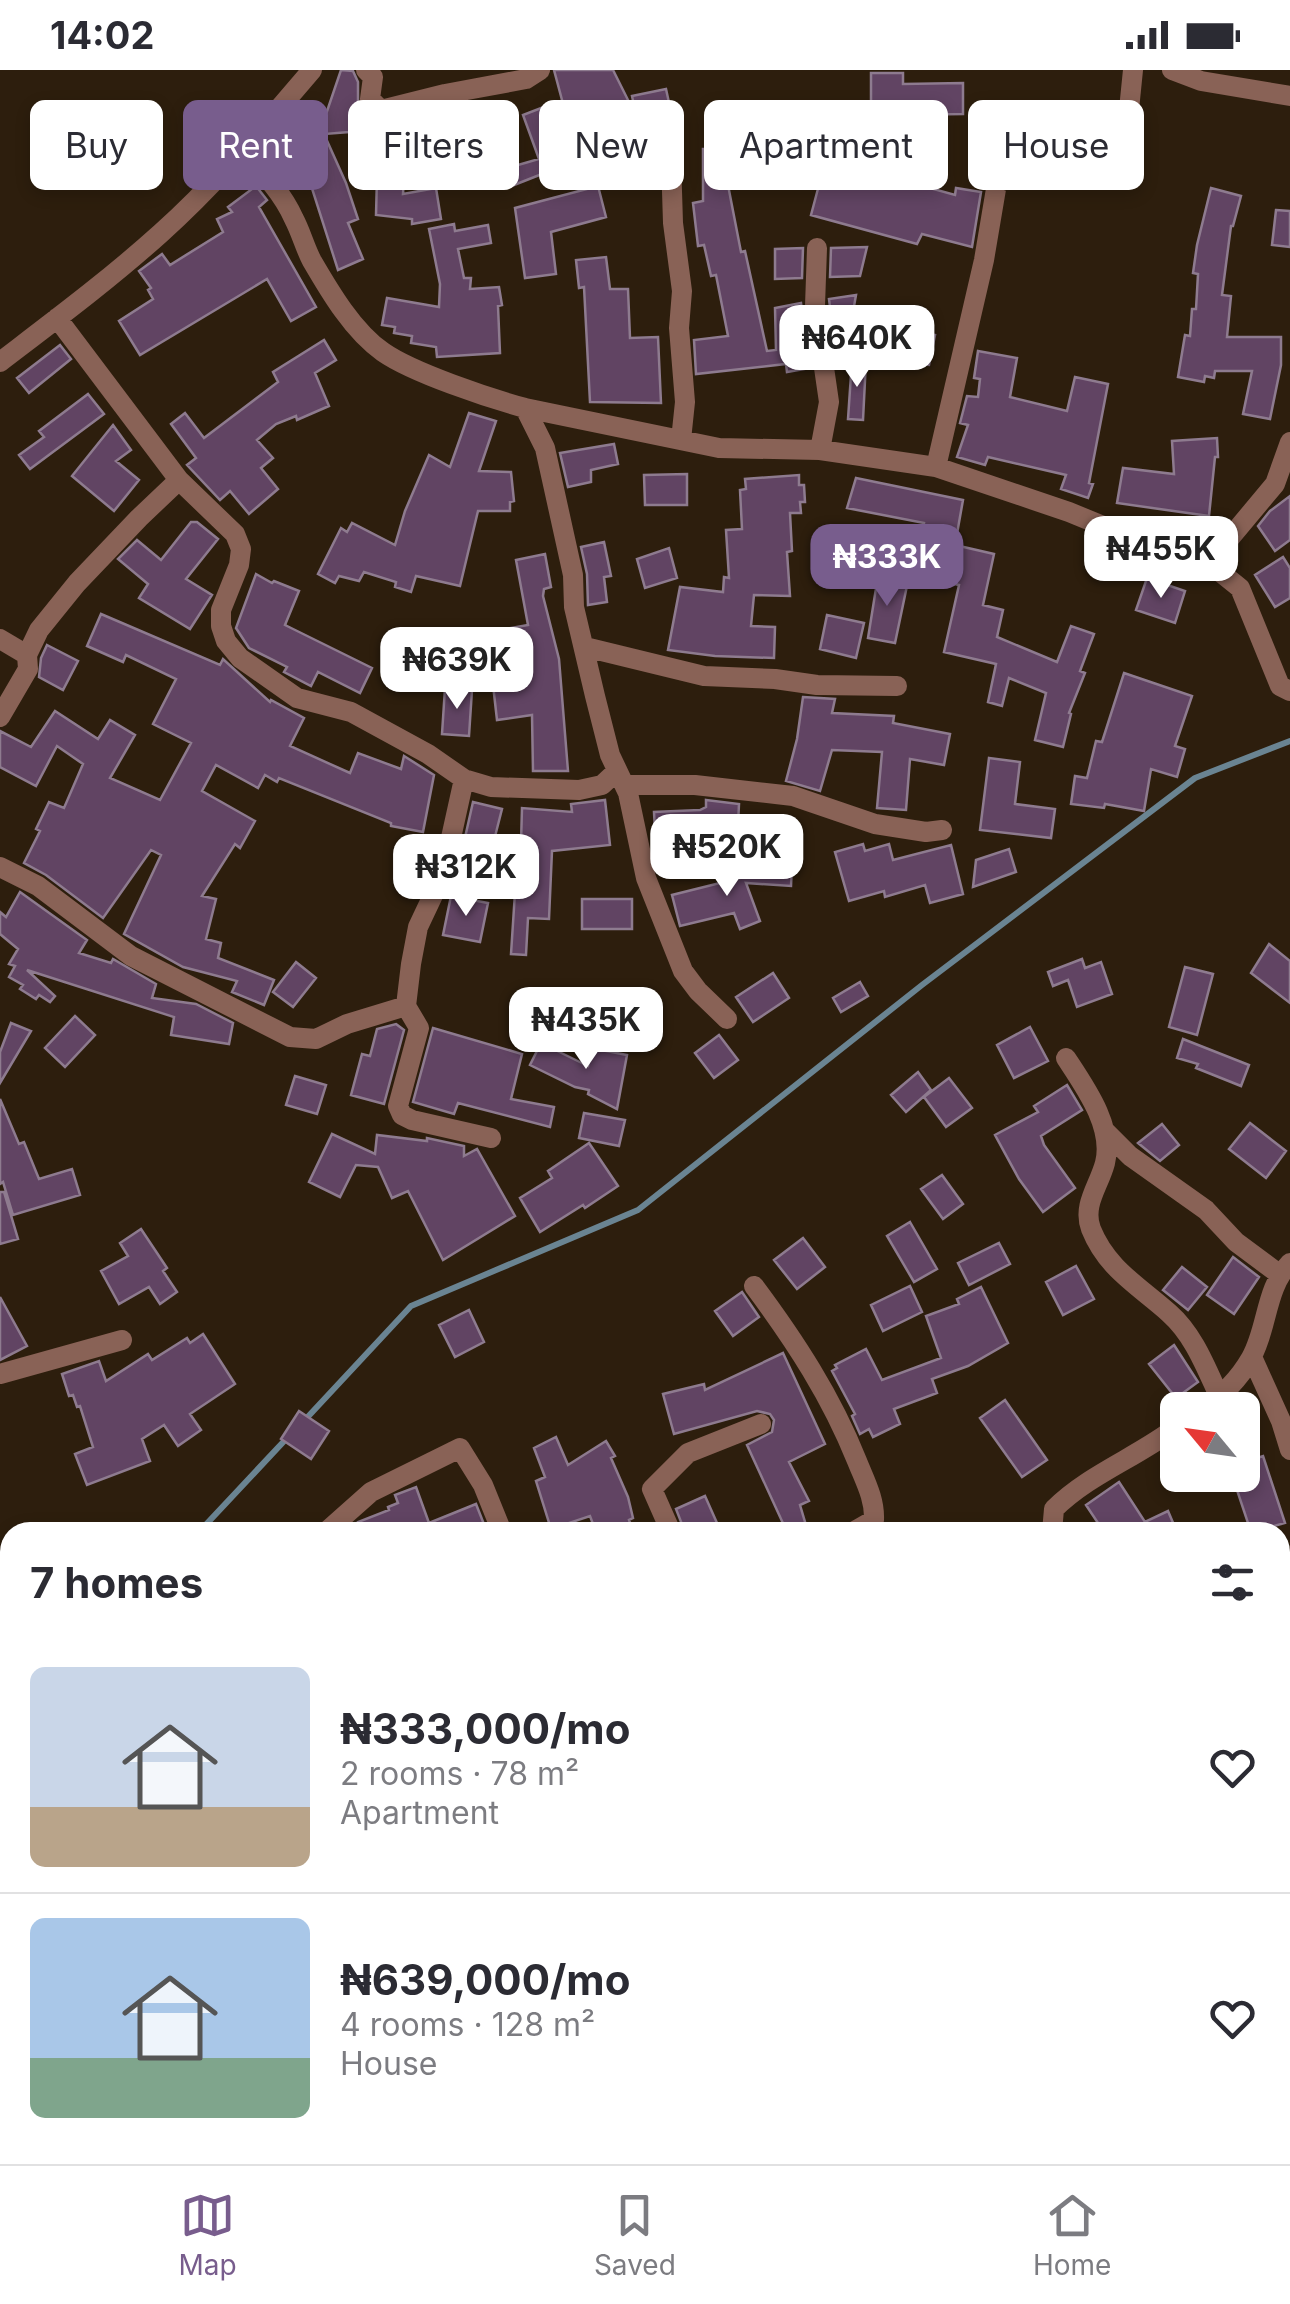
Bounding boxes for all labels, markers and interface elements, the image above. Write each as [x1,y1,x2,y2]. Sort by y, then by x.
text: 14:02 [50,12,154,58]
chip: Buy [30,100,163,190]
chip: Rent [183,100,328,190]
chip: Filters [348,100,519,190]
chip: New [539,100,684,190]
chip: Apartment [704,100,948,190]
chip: House [968,100,1144,190]
pin: ₦640K [787,305,927,390]
text: ₦640K [801,318,913,357]
pin: ₦455K [1091,516,1231,601]
pin: ₦333K [817,524,957,609]
text: ₦455K [1106,529,1216,568]
text: ₦333K [832,537,942,576]
pin: ₦639K [387,627,527,712]
text: ₦639K [402,640,512,679]
pin: ₦520K [657,814,797,899]
text: ₦520K [672,827,782,866]
pin: ₦312K [396,834,536,919]
text: ₦312K [415,847,517,886]
pin: ₦435K [516,987,656,1072]
text: ₦435K [531,1000,641,1039]
north arrow [1160,1392,1260,1492]
map controls [1160,1392,1260,1492]
icon: filters [1205,1555,1260,1610]
text: 7 homes [30,1557,203,1608]
text: ₦333,000/mo [340,1703,630,1754]
icon: home [110,1707,230,1827]
icon: heart [1205,1740,1260,1795]
text: 2 rooms · 78 m² [340,1754,579,1793]
text: Apartment [340,1793,499,1832]
text: ₦639,000/mo [340,1954,630,2005]
icon: home [110,1958,230,2078]
icon: heart [1205,1991,1260,2046]
text: 4 rooms · 128 m² [340,2005,595,2044]
text: House [340,2044,437,2083]
tab: Map [179,2188,237,2282]
tab: Saved [594,2188,676,2282]
tab: Home [1033,2188,1111,2282]

